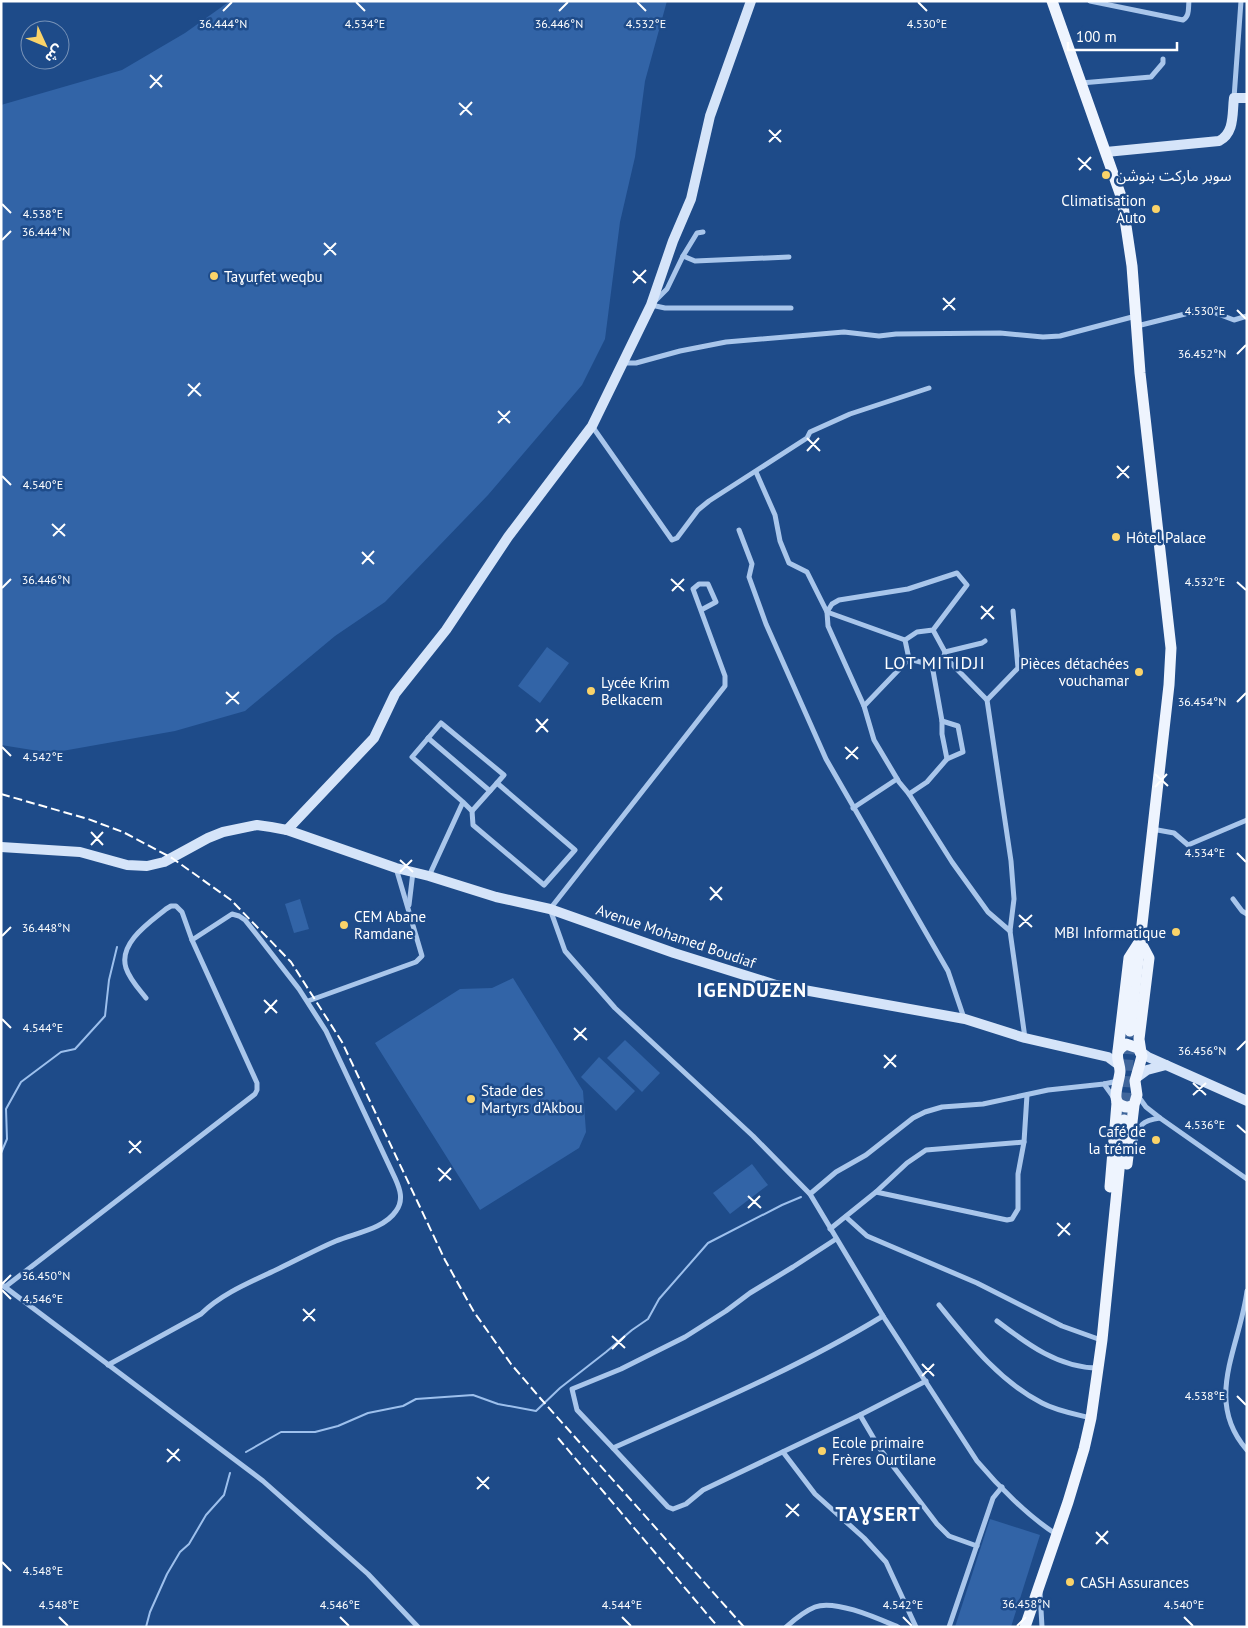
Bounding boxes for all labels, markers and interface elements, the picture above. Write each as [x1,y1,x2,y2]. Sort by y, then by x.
text: 36.444°N [199,16,247,31]
text: 4.534°E [345,16,385,31]
text: 36.446°N [535,16,583,31]
text: 4.532°E [626,16,666,31]
text: 4.530°E [907,16,947,31]
north arrow [20,20,70,70]
scale bar [1068,20,1177,52]
text: 100 m [1076,27,1117,46]
text: ش [41,41,67,67]
place label: سوبر ماركت بنوشن [1116,166,1232,185]
marker: سوبر ماركت بنوشن [1100,169,1112,181]
place label: Climatisation Auto [1061,191,1146,227]
marker: Climatisation Auto [1150,203,1162,215]
text: 4.538°E [23,206,63,221]
text: 36.444°N [22,224,70,239]
place label: Taɣuṛfet weqbu [224,267,323,286]
marker: Taɣuṛfet weqbu [208,270,220,282]
text: 4.530°E [1185,303,1225,318]
text: 36.452°N [1178,346,1226,361]
text: 4.540°E [23,477,63,492]
place label: Hôtel Palace [1126,528,1206,547]
marker: Hôtel Palace [1110,531,1122,543]
text: 36.446°N [22,572,70,587]
text: 4.532°E [1185,574,1225,589]
district label: LOT MITIDJI [884,651,986,674]
place label: Pièces détachées vouchamar [1020,654,1129,690]
marker: Pièces détachées vouchamar [1133,666,1145,678]
place label: Lycée Krim Belkacem [601,673,670,709]
marker: Lycée Krim Belkacem [585,685,597,697]
text: 36.454°N [1178,694,1226,709]
text: 4.542°E [23,749,63,764]
text: 4.534°E [1185,845,1225,860]
street label: Avenue Mohamed Boudiaf [594,900,759,973]
place label: CEM Abane Ramdane [354,907,426,943]
marker: CEM Abane Ramdane [338,919,350,931]
text: 36.448°N [22,920,70,935]
place label: MBI Informatique [1054,923,1166,942]
marker: MBI Informatique [1170,926,1182,938]
district label: IGENDUZEN [697,977,807,1003]
text: 4.544°E [23,1020,63,1035]
text: 36.456°N [1178,1043,1226,1058]
place label: Stade des Martyrs d’Akbou [481,1081,583,1117]
marker: Stade des Martyrs d’Akbou [465,1093,477,1105]
text: 4.536°E [1185,1117,1225,1132]
place label: Café de la trémie [1089,1122,1146,1158]
marker: Café de la trémie [1150,1134,1162,1146]
text: 36.450°N [22,1268,70,1283]
text: 4.546°E [23,1291,63,1306]
text: 4.538°E [1185,1388,1225,1403]
place label: Ecole primaire Frères Ourtilane [832,1433,936,1469]
marker: Ecole primaire Frères Ourtilane [816,1445,828,1457]
district label: TAƔSERT [835,1501,921,1527]
text: 4.548°E [23,1563,63,1578]
place label: CASH Assurances [1080,1573,1189,1592]
marker: CASH Assurances [1064,1576,1076,1588]
text: 36.458°N [1002,1596,1050,1611]
text: 4.548°E [39,1597,79,1612]
text: 4.546°E [320,1597,360,1612]
text: 4.544°E [602,1597,642,1612]
text: 4.542°E [883,1597,923,1612]
text: 4.540°E [1164,1597,1204,1612]

